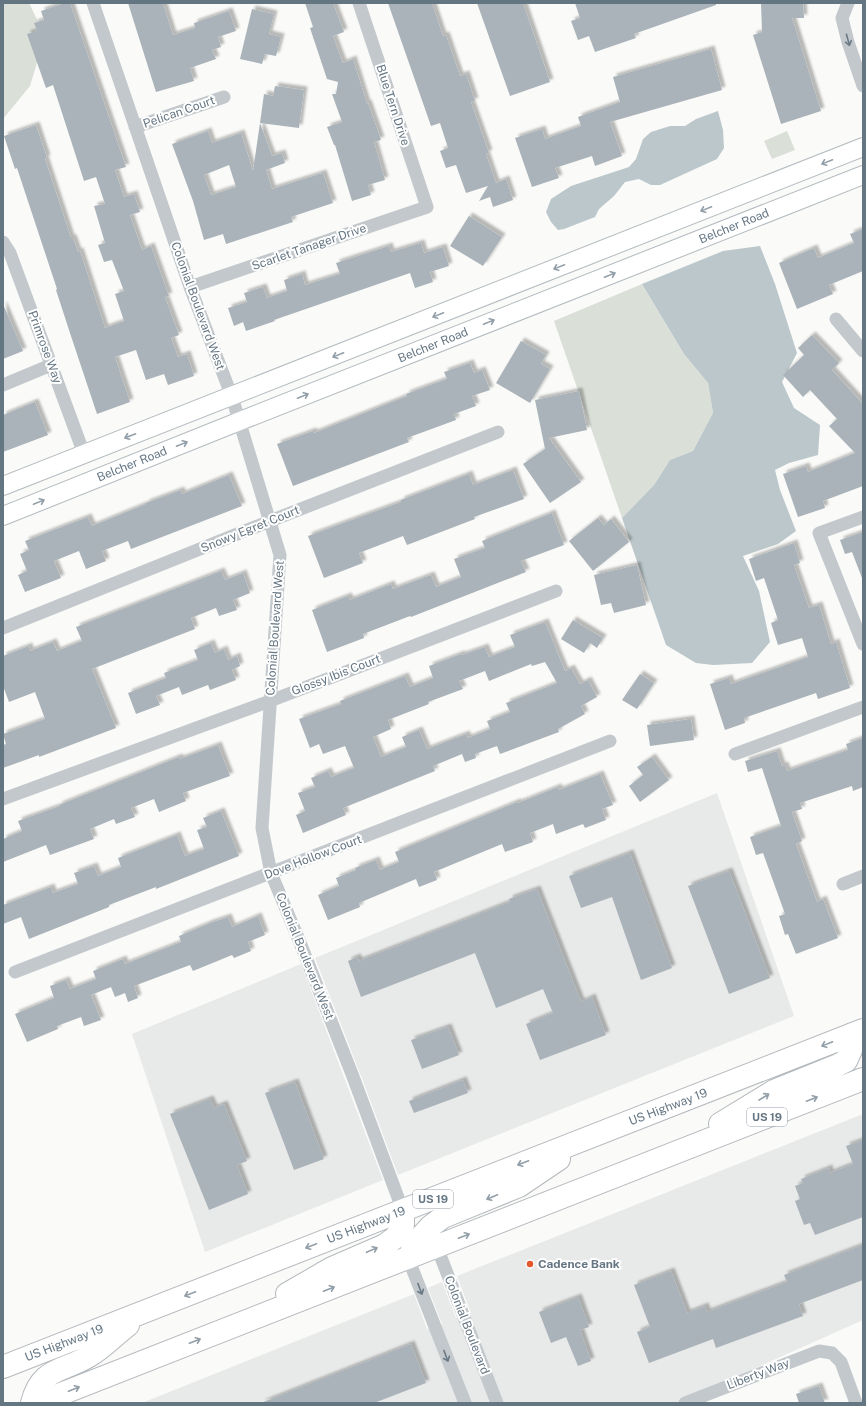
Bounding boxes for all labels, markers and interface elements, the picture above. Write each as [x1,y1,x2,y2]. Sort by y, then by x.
one-way arrow [845,33,852,46]
street label: Blue Tern Drive [373,63,413,147]
street label: Pelican Court [141,93,217,131]
one-way arrow [821,158,833,166]
street label: Belcher Road [697,206,771,246]
one-way arrow [700,206,712,214]
street label: Scarlet Tanager Drive [250,221,368,273]
street label: Colonial Boulevard West [168,240,228,372]
one-way arrow [553,264,565,272]
one-way arrow [603,270,615,278]
street label: Primrose Way [25,309,65,386]
one-way arrow [432,312,444,320]
one-way arrow [482,318,494,326]
street label: Belcher Road [396,325,470,365]
one-way arrow [332,351,344,359]
one-way arrow [296,392,308,399]
one-way arrow [125,432,137,440]
one-way arrow [176,440,188,448]
street label: Belcher Road [95,444,169,484]
one-way arrow [33,497,45,505]
street label: Snowy Egret Court [199,503,302,555]
street label: Colonial Boulevard West [263,560,287,696]
street label: Glossy Ibis Court [290,652,383,698]
street label: Dove Hollow Court [262,832,364,882]
street label: Colonial Boulevard West [273,891,337,1022]
one-way arrow [821,1040,833,1048]
street label: US Highway 19 [627,1086,709,1128]
one-way arrow [758,1093,770,1101]
one-way arrow [806,1095,818,1103]
road number: US 19 [747,1108,787,1126]
one-way arrow [518,1160,530,1168]
road number: US 19 [413,1190,453,1208]
one-way arrow [486,1194,498,1201]
street label: US Highway 19 [325,1204,407,1246]
one-way arrow [457,1232,469,1240]
one-way arrow [306,1243,318,1251]
one-way arrow [365,1246,377,1254]
place label: Cadence Bank [538,1257,620,1271]
marker: Cadence Bank [525,1259,535,1269]
street label: Colonial Boulevard [442,1274,492,1376]
one-way arrow [417,1282,425,1294]
one-way arrow [323,1284,335,1292]
one-way arrow [184,1290,196,1298]
street label: US Highway 19 [23,1322,105,1364]
one-way arrow [189,1337,201,1345]
one-way arrow [443,1350,451,1362]
street label: Liberty Way [725,1355,792,1392]
one-way arrow [68,1384,80,1392]

